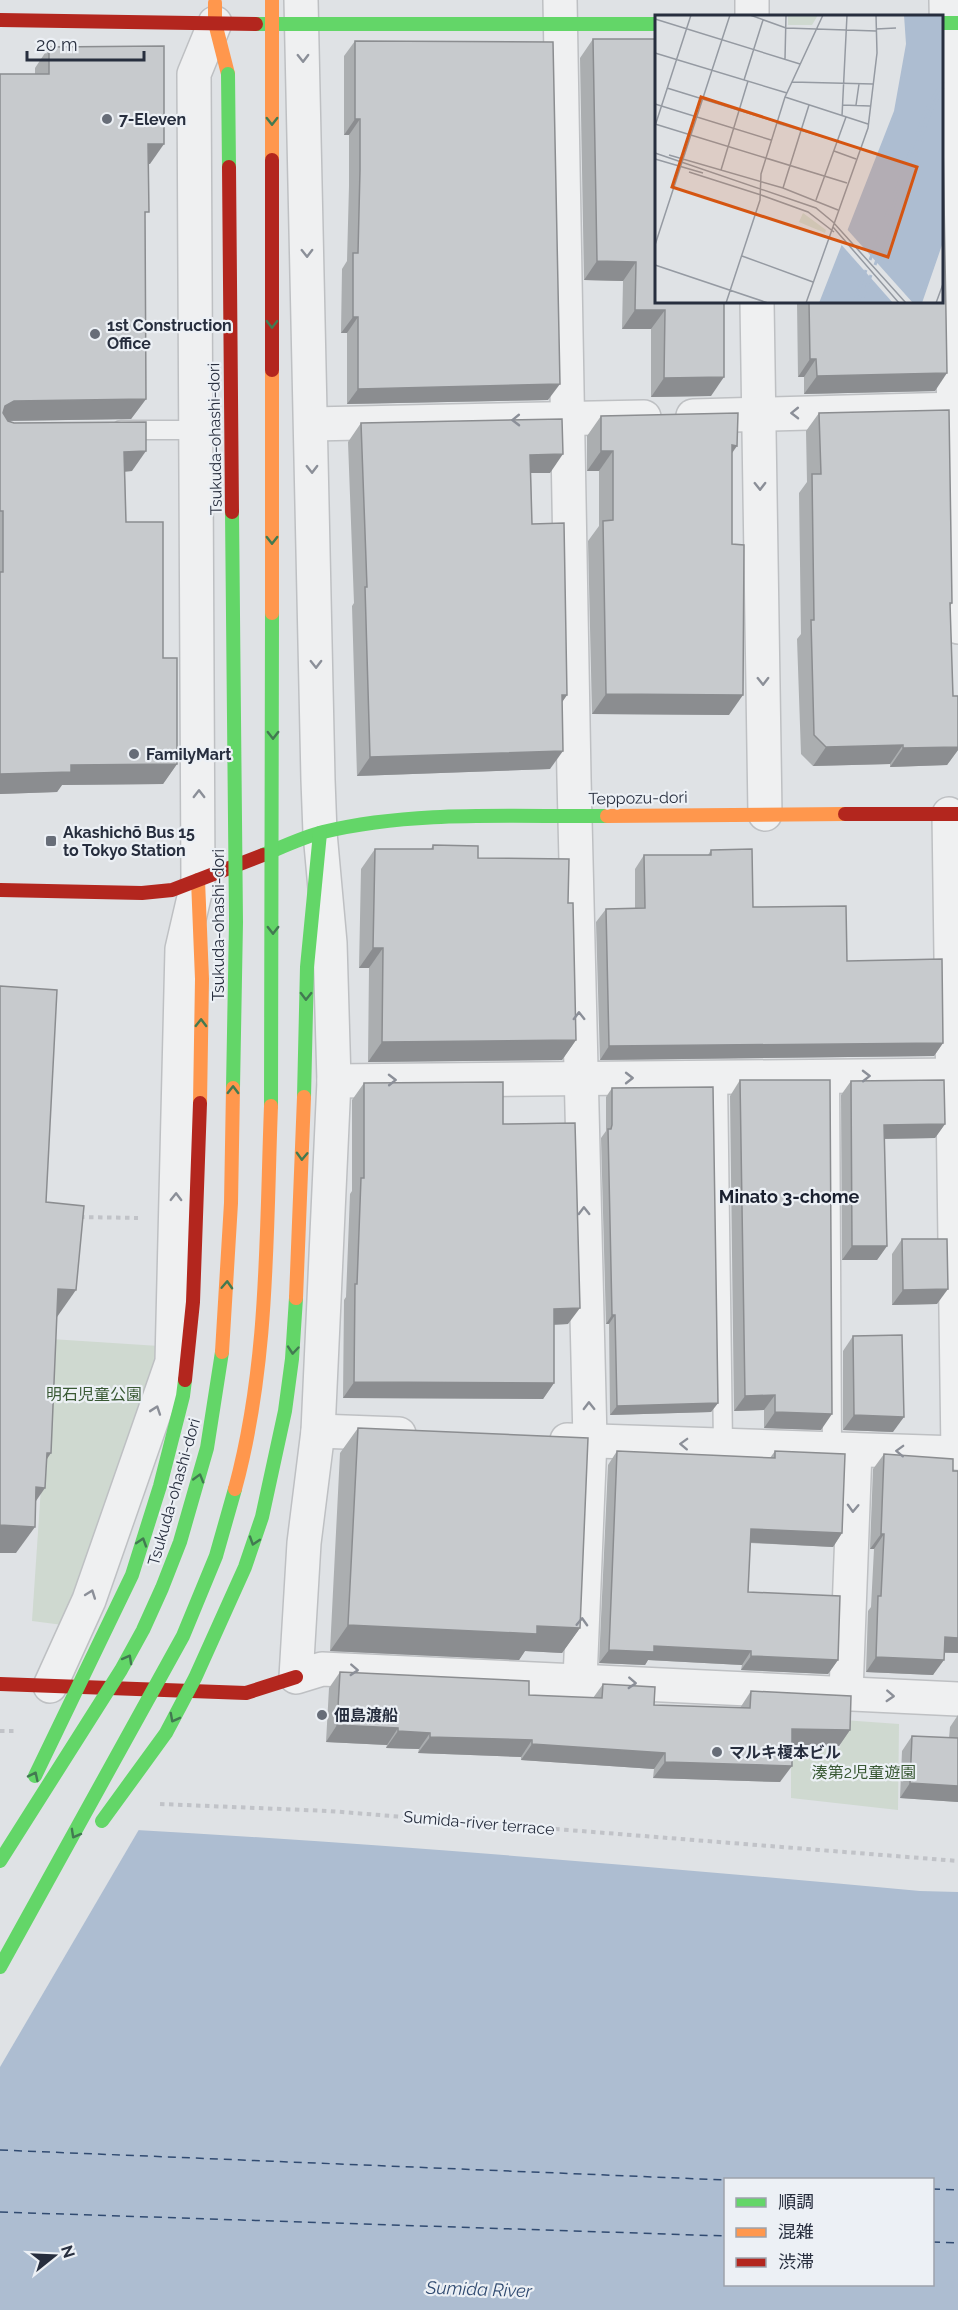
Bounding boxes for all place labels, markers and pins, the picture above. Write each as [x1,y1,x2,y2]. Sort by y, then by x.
place label: 7-Eleven [119,110,186,129]
marker: 7-Eleven [100,112,114,126]
place label: 1st Construction Office [107,316,232,353]
marker: 1st Construction Office [88,327,102,341]
place label: FamilyMart [146,745,231,764]
marker: FamilyMart [127,747,141,761]
place label: Akashichō Bus 15 to Tokyo Station [63,823,195,860]
marker: Akashichō Bus 15 to Tokyo Station [44,834,58,848]
place label: 佃島渡船 [334,1706,398,1725]
marker: 佃島渡船 [315,1708,329,1722]
place label: マルキ榎本ビル [729,1743,841,1762]
marker: マルキ榎本ビル [710,1745,724,1759]

